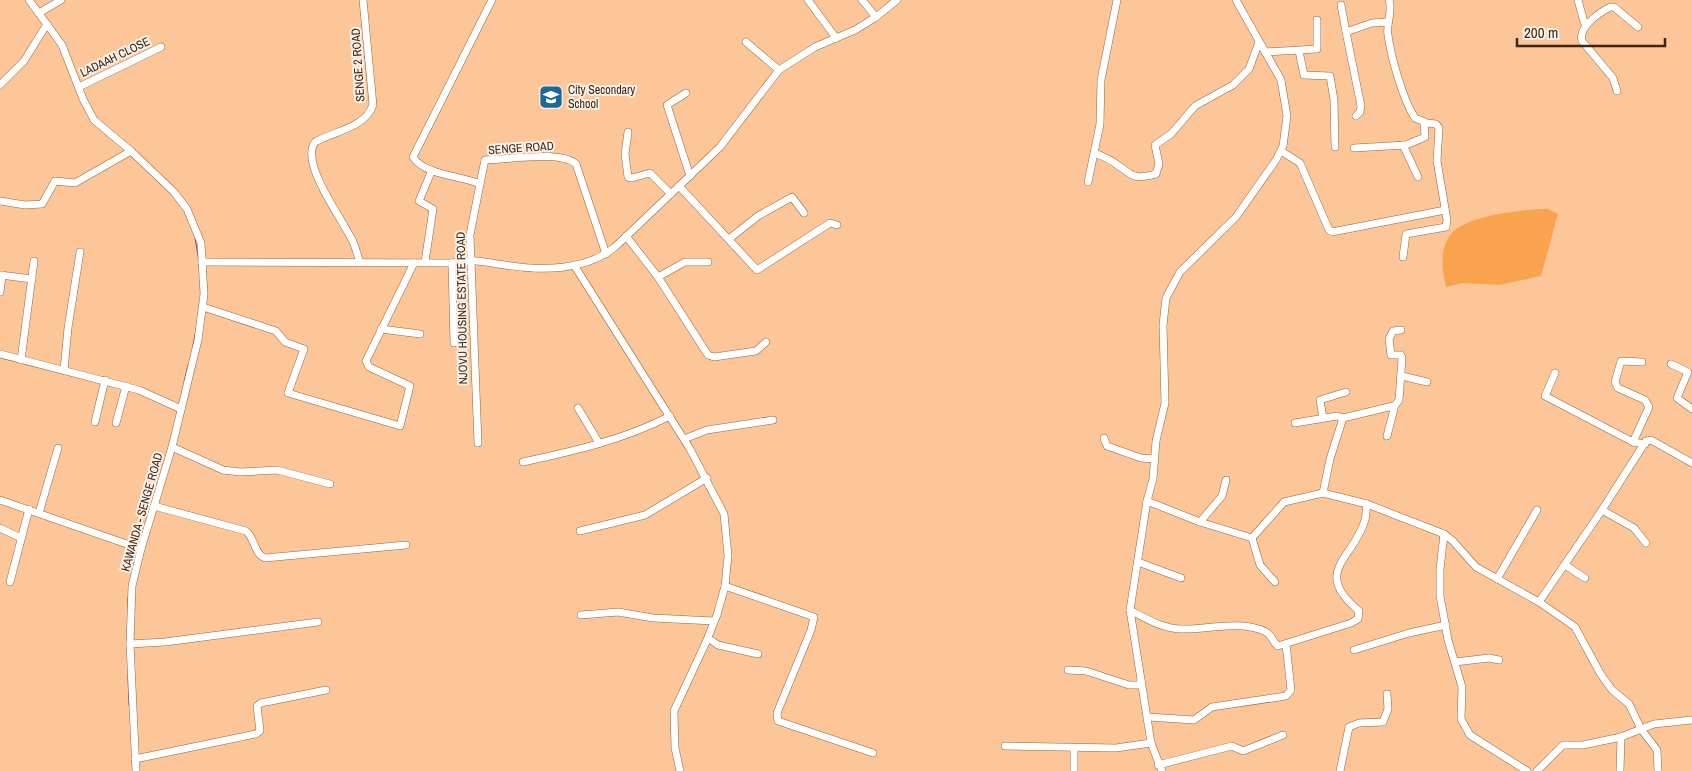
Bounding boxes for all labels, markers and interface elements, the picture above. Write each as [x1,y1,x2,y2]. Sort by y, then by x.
scale bar [1517,15,1664,47]
text: 200 m [1524,22,1558,43]
street label: SENGE 2 ROAD [347,28,369,102]
street label: LADAAH CLOSE [78,33,152,81]
place label: City Secondary School [568,82,635,112]
school or university icon: City Secondary School [538,84,564,110]
street label: SENGE ROAD [488,138,554,158]
street label: NJOVU HOUSING ESTATE ROAD [453,231,471,385]
street label: KAWANDA - SENGE ROAD [117,451,167,573]

